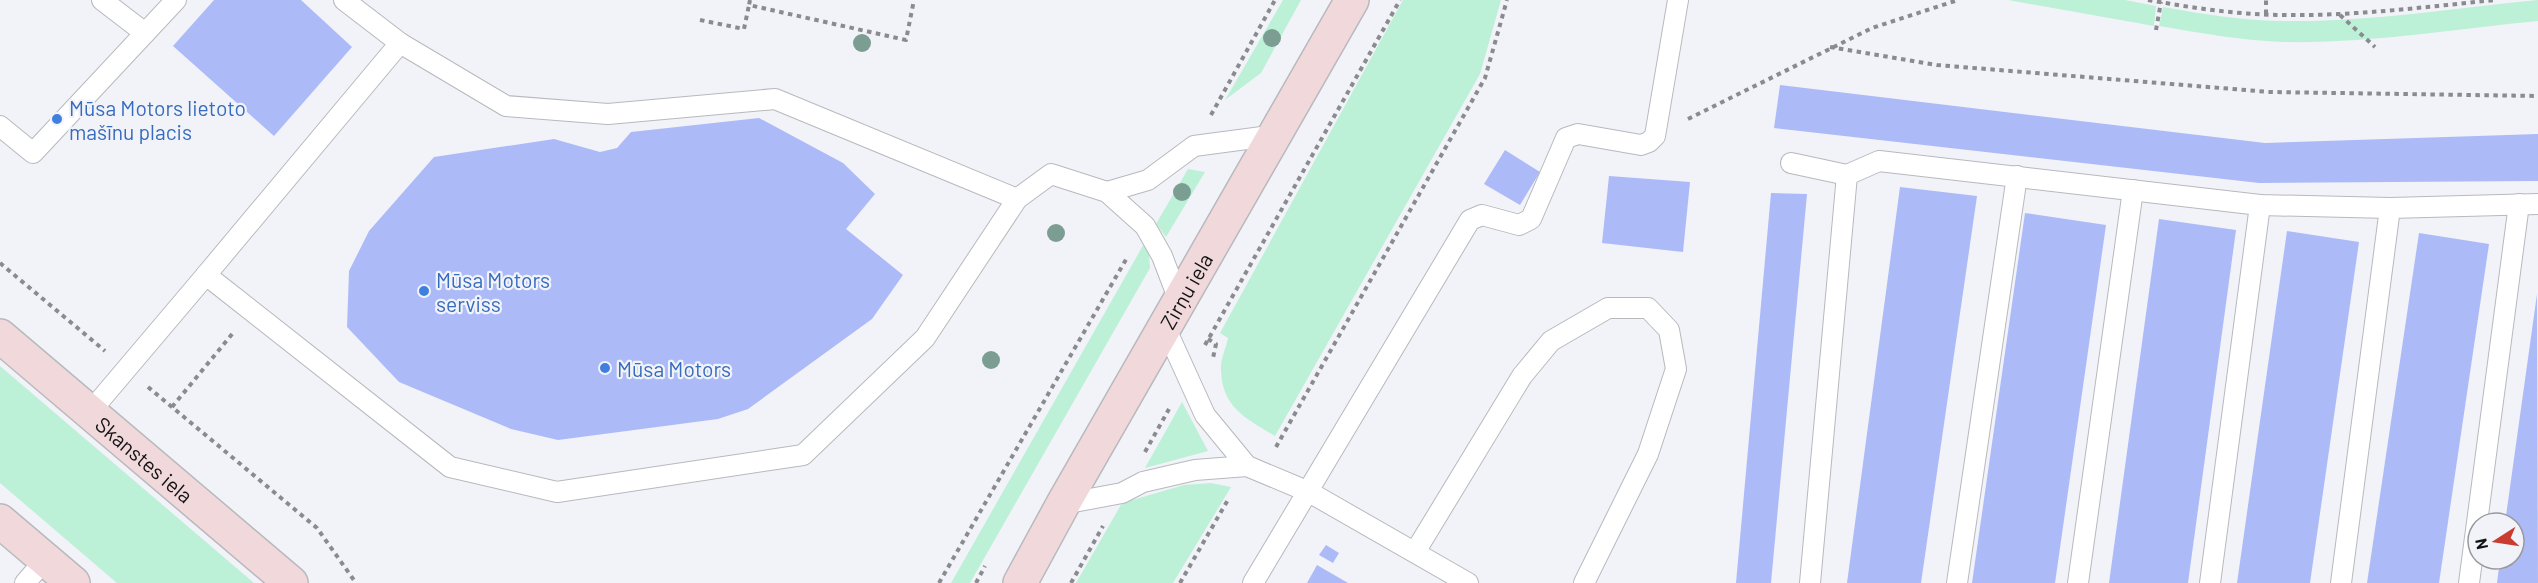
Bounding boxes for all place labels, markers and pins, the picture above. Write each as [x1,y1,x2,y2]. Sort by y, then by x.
place label: Mūsa Motors lietoto mašīnu placis [69,95,246,144]
marker: Mūsa Motors lietoto mašīnu placis [50,112,64,126]
place label: Mūsa Motors serviss [436,267,550,316]
marker: Mūsa Motors serviss [417,284,431,298]
place label: Mūsa Motors [617,356,731,381]
marker: Mūsa Motors [598,361,612,375]

